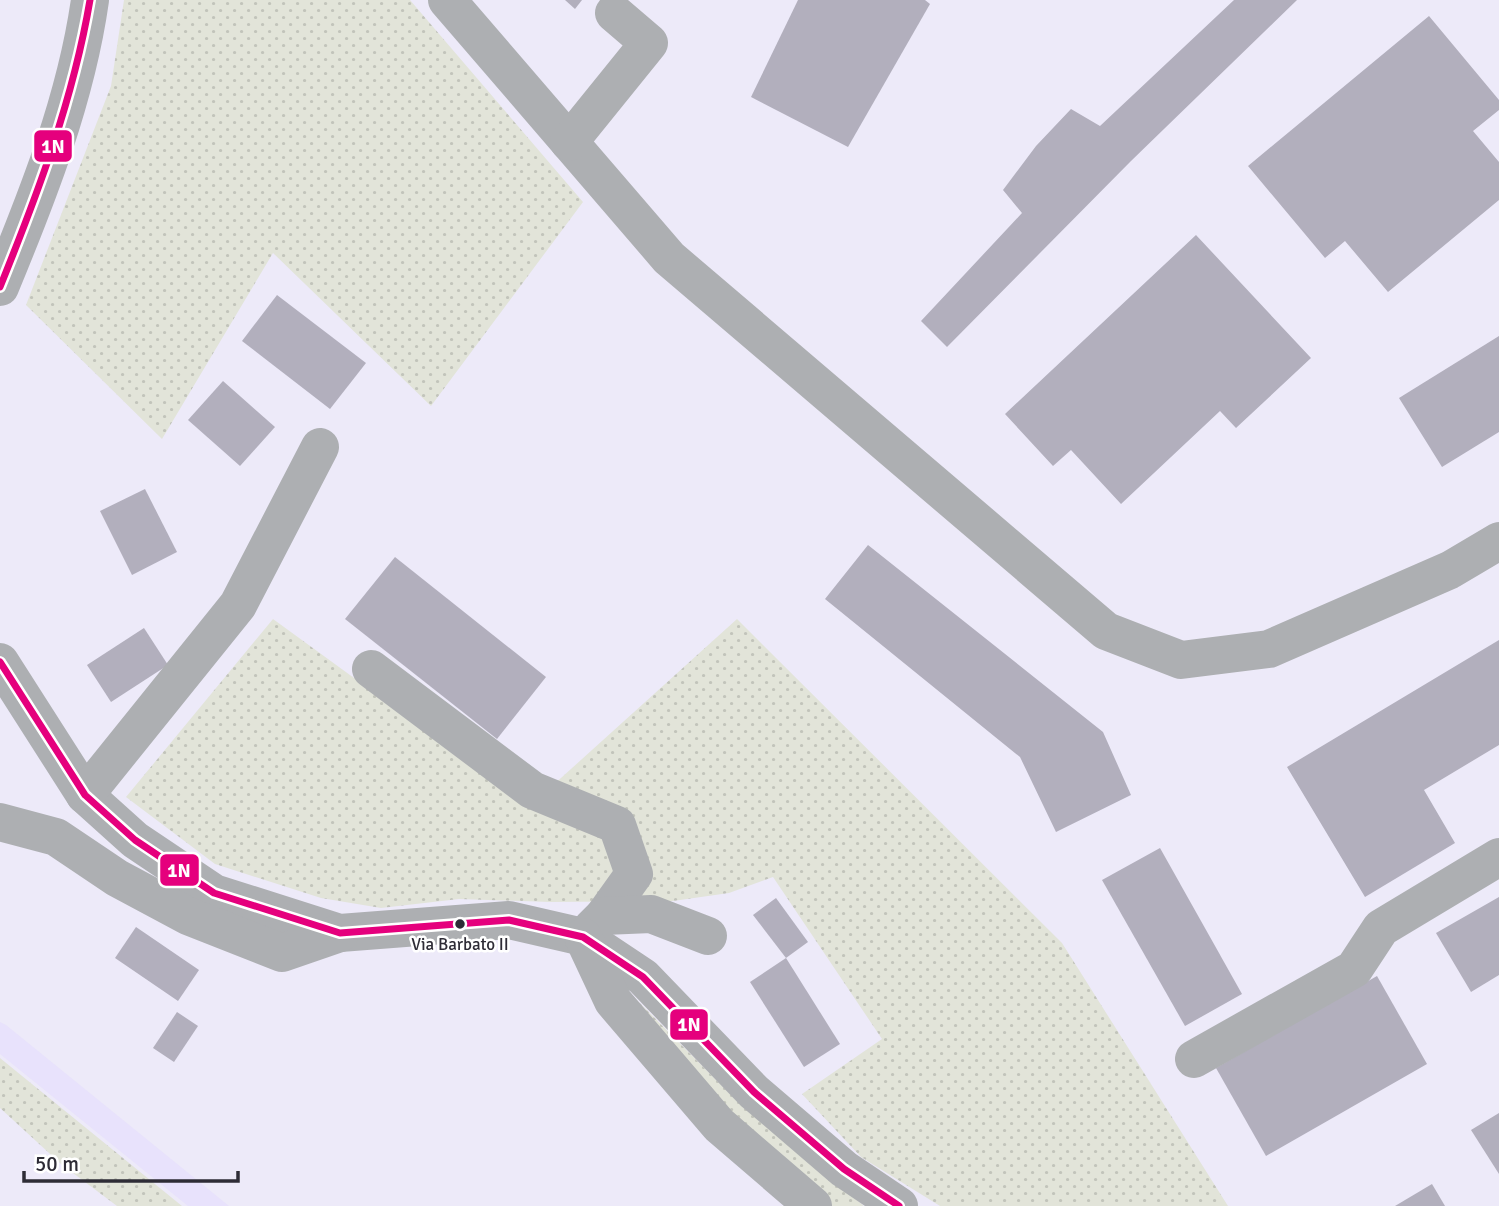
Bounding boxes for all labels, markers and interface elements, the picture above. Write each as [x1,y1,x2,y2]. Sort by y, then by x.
line badge: 1N [33,129,73,163]
text: 1N [41,135,65,159]
line badge: 1N [159,853,200,887]
text: 1N [167,859,191,883]
marker: Via Barbato II [453,917,467,931]
place label: Via Barbato II [411,934,509,955]
line badge: 1N [669,1008,709,1041]
text: 1N [677,1013,701,1037]
scale bar [24,1140,238,1184]
text: 50 m [35,1151,79,1177]

